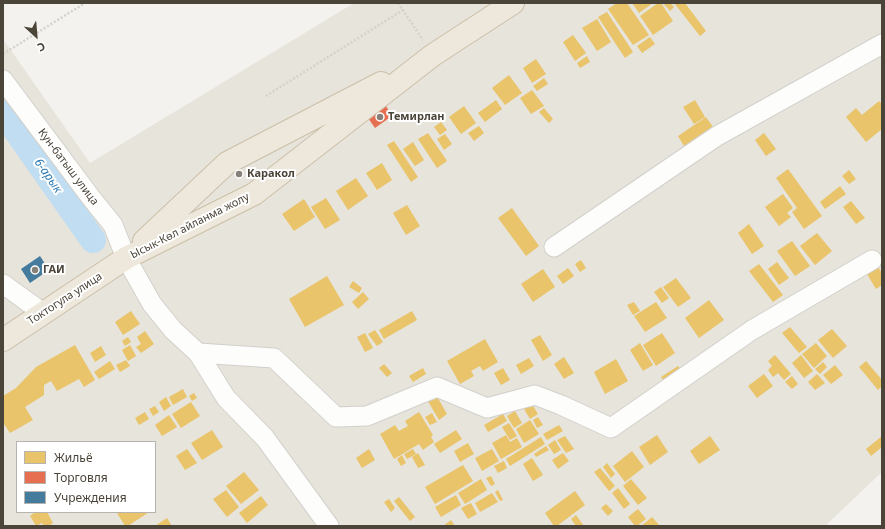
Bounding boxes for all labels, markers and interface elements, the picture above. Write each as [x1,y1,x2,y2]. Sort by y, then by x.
north arrow [16,16,56,56]
text: С [35,39,48,56]
place label: Темирлан [388,110,445,124]
marker: Темирлан [375,112,385,122]
street label: Кун-батыш улица [35,126,101,208]
water label: 6-арык [31,156,65,196]
place label: Каракол [247,167,295,181]
marker: Каракол [234,169,244,179]
street label: Ысык-Көл айланма жолу [128,190,252,262]
place label: ГАИ [43,263,65,277]
marker: ГАИ [30,265,40,275]
street label: Токтогула улица [25,270,105,328]
legend [16,441,156,513]
text: Жильё [54,449,93,466]
text: Торговля [54,469,108,486]
text: Учреждения [54,489,127,506]

